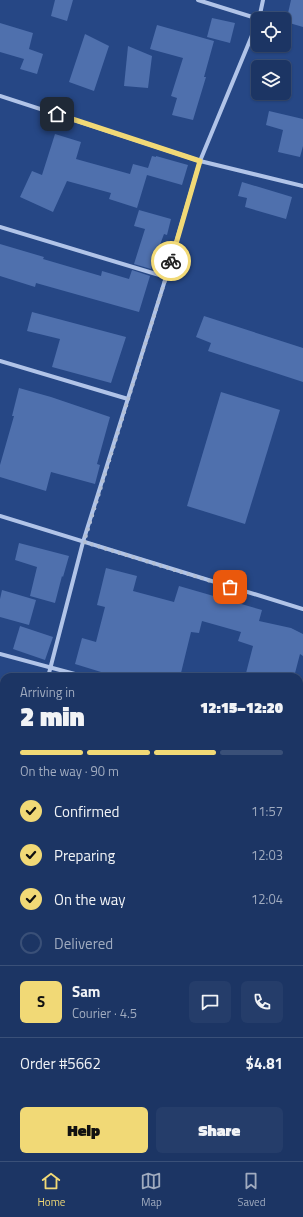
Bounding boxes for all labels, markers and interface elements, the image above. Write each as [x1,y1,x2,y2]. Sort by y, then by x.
map controls [251,12,291,100]
button: locate [251,12,291,52]
button: layers [251,60,291,100]
pin [40,97,74,131]
icon: home [46,103,68,125]
courier [151,241,191,281]
icon: bike [160,250,182,272]
pin [213,570,247,604]
icon: bag [219,576,241,598]
text: Arriving in [20,682,75,702]
text: 12:15–12:20 [200,696,283,719]
text: 2 min [20,697,85,736]
text: On the way · 90 m [20,761,119,781]
icon: check [20,800,42,822]
text: Confirmed [54,800,119,823]
text: 11:57 [251,801,283,821]
icon: check [20,844,42,866]
text: Preparing [54,844,115,867]
text: 12:03 [251,845,283,865]
icon: check [20,888,42,910]
text: On the way [54,888,126,911]
text: 12:04 [251,889,283,909]
text: Delivered [54,932,113,955]
text: Sam [72,980,100,1003]
button: chat [189,981,231,1023]
button: phone [241,981,283,1023]
text: S [37,990,45,1013]
text: Courier · 4.5 [72,1003,137,1023]
text: Order #5662 [20,1052,101,1075]
text: $4.81 [246,1052,283,1075]
button: Help [20,1107,148,1153]
button: Share [156,1107,283,1153]
tab: Home [38,1170,65,1210]
tab: Map [140,1170,162,1210]
tab: Saved [237,1170,265,1210]

